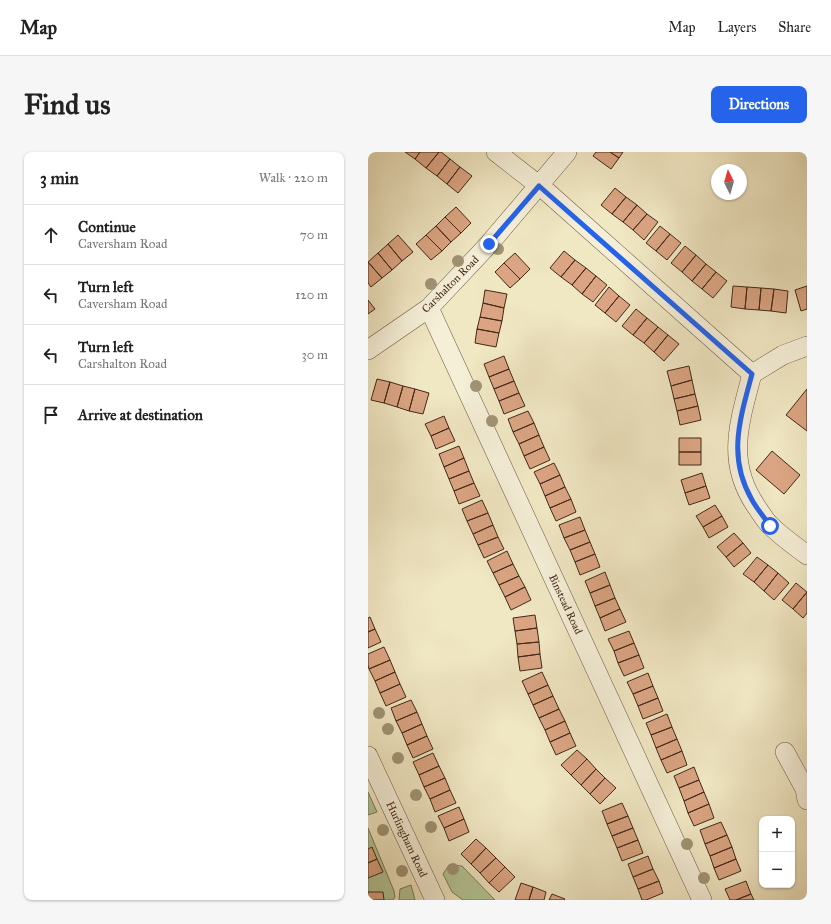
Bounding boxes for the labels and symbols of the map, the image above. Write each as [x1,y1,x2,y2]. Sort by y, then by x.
north arrow [711,164,747,200]
route end [480,235,498,253]
street label: Carshalton Road [419,253,482,316]
route start [761,517,779,535]
street label: Binstead Road [546,572,585,637]
street label: Hurlingham Road [383,799,430,880]

